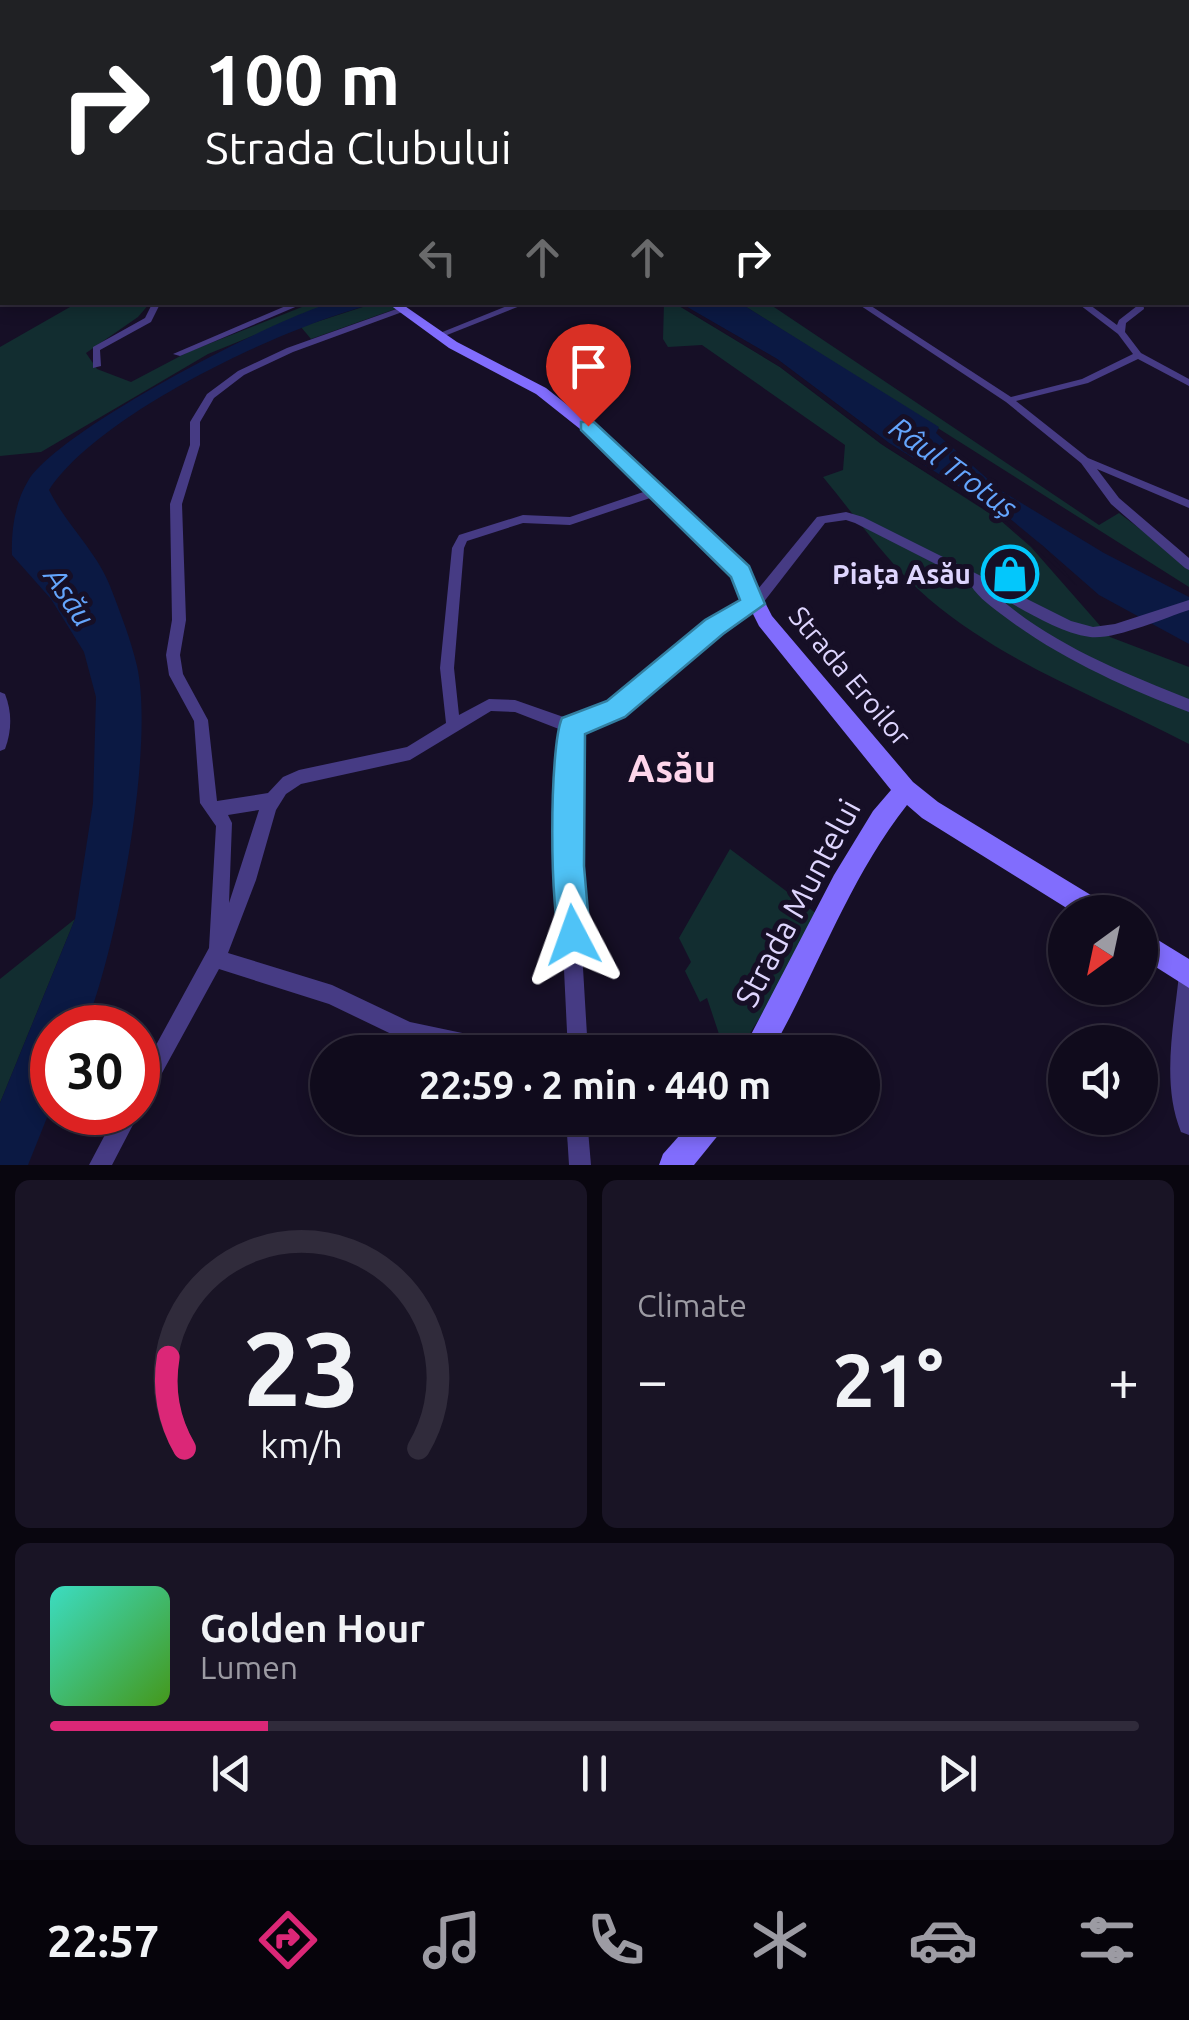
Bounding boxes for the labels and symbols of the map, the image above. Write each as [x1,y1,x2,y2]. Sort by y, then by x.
pin [546,324,631,427]
water label: Râul Trotuș [883,410,1024,525]
shop icon: Piața Asău [980,544,1040,604]
place label: Piața Asău [832,558,971,590]
water label: Asău [37,559,102,633]
street label: Strada Eroilor [783,600,918,752]
district label: Asău [628,747,716,789]
street label: Strada Muntelui [727,793,867,1012]
position arrow [521,883,625,987]
north arrow [1048,895,1158,1005]
speed limit sign: 30 [30,1005,160,1135]

